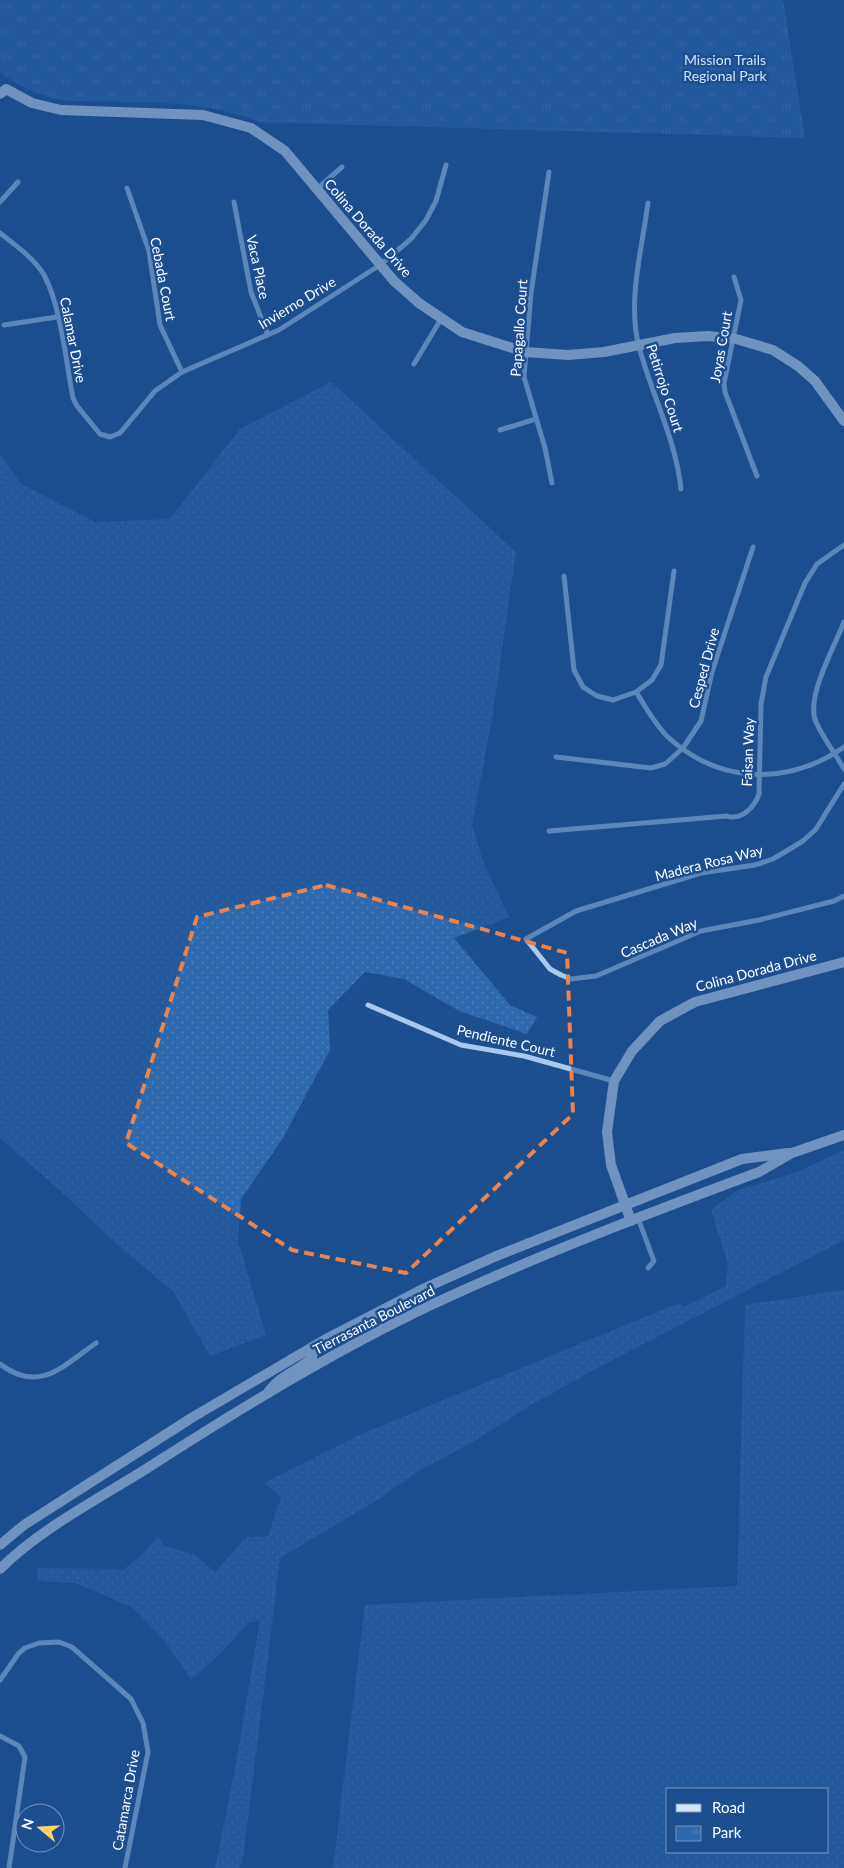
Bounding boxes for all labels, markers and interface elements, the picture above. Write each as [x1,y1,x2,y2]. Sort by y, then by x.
park label: Mission Trails Regional Park [683,51,768,84]
street label: Colina Dorada Drive [321,175,416,280]
street label: Vaca Place [243,233,274,301]
street label: Cebada Court [147,236,180,322]
street label: Invierno Drive [255,273,339,332]
street label: Papagallo Court [507,279,530,377]
street label: Calamar Drive [57,296,90,384]
street label: Joyas Court [706,310,735,384]
street label: Petirrojo Court [643,342,688,434]
street label: Cesped Drive [685,626,722,710]
street label: Faisan Way [738,716,757,787]
street label: Madera Rosa Way [653,841,765,884]
street label: Cascada Way [618,913,701,961]
street label: Colina Dorada Drive [694,946,818,995]
street label: Pendiente Court [455,1021,557,1060]
street label: Tierrasanta Boulevard [310,1282,437,1358]
street label: Catamarca Drive [108,1748,143,1852]
legend [666,1788,829,1853]
text: Road [712,1798,745,1816]
north arrow [15,1803,65,1853]
text: N [17,1816,37,1832]
text: Park [712,1823,742,1841]

